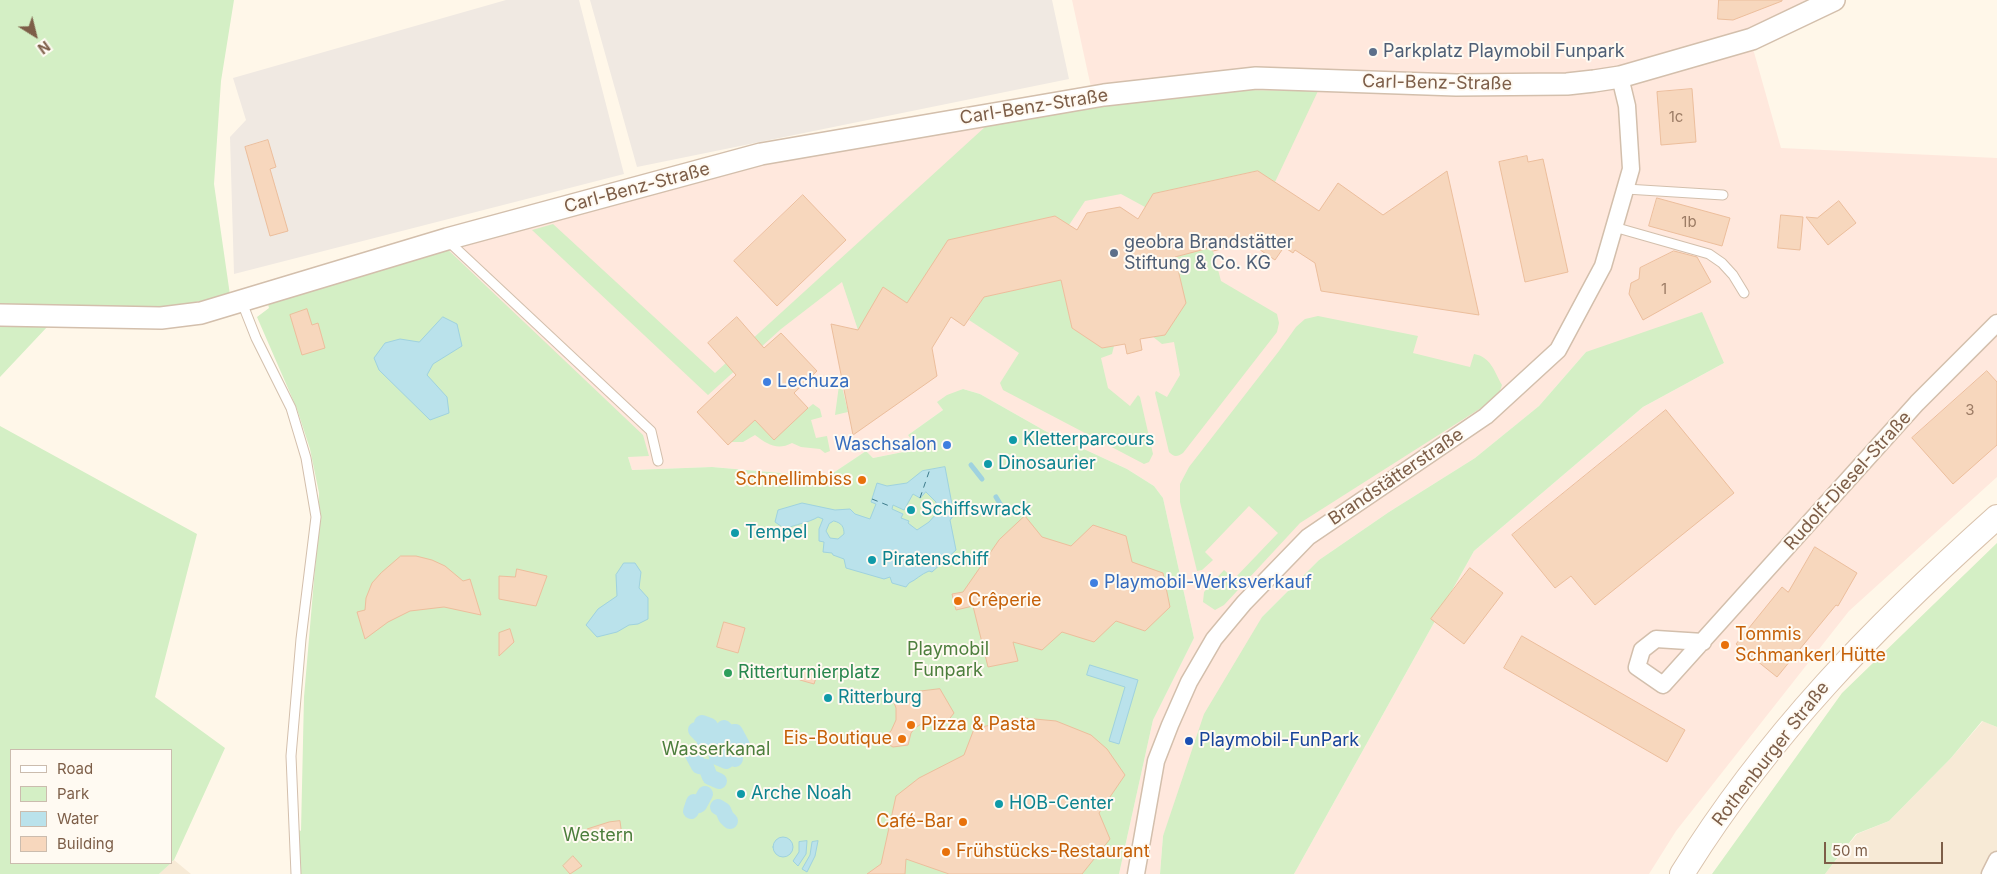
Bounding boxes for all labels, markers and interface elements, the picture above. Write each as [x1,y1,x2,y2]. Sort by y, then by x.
north arrow [10,10,60,60]
text: N [35,38,53,58]
place label: Parkplatz Playmobil Funpark [1383,41,1625,63]
marker: Parkplatz Playmobil Funpark [1367,46,1379,58]
street label: Carl-Benz-Straße [1362,71,1512,95]
street label: Carl-Benz-Straße [958,85,1110,129]
house number: 1c [1669,108,1683,126]
street label: Carl-Benz-Straße [562,158,712,218]
house number: 1b [1681,213,1697,231]
place label: geobra Brandstätter Stiftung & Co. KG [1124,232,1294,274]
marker: geobra Brandstätter Stiftung & Co. KG [1108,247,1120,259]
house number: 1 [1661,280,1667,298]
place label: Lechuza [777,371,849,393]
marker: Lechuza [761,376,773,388]
house number: 3 [1965,401,1975,419]
street label: Rudolf-Diesel-Straße [1780,407,1916,555]
street label: Brandstätterstraße [1324,424,1468,530]
place label: Kletterparcours [1023,429,1154,451]
place label: Waschsalon [834,434,937,456]
marker: Kletterparcours [1007,434,1019,446]
marker: Waschsalon [941,439,953,451]
place label: Dinosaurier [998,453,1096,475]
marker: Dinosaurier [982,458,994,470]
place label: Schnellimbiss [735,469,852,491]
marker: Schnellimbiss [856,474,868,486]
place label: Schiffswrack [921,499,1031,521]
marker: Schiffswrack [905,504,917,516]
place label: Tempel [745,522,807,544]
marker: Tempel [729,527,741,539]
place label: Piratenschiff [882,549,989,571]
marker: Piratenschiff [866,554,878,566]
place label: Playmobil-Werksverkauf [1104,572,1312,594]
marker: Playmobil-Werksverkauf [1088,577,1100,589]
place label: Crêperie [968,590,1042,612]
marker: Crêperie [952,595,964,607]
place label: Tommis Schmankerl Hütte [1735,624,1886,666]
park label: Playmobil Funpark [907,639,989,682]
marker: Tommis Schmankerl Hütte [1719,639,1731,651]
place label: Ritterturnierplatz [738,662,880,684]
marker: Ritterturnierplatz [722,667,734,679]
street label: Rothenburger Straße [1708,678,1834,830]
place label: Ritterburg [838,687,922,709]
marker: Ritterburg [822,692,834,704]
place label: Pizza & Pasta [921,714,1036,736]
marker: Pizza & Pasta [905,719,917,731]
place label: Eis-Boutique [783,728,892,750]
place label: Playmobil-FunPark [1199,730,1359,752]
marker: Eis-Boutique [896,733,908,745]
marker: Playmobil-FunPark [1183,735,1195,747]
park label: Wasserkanal [662,739,770,761]
legend [10,749,172,864]
text: Road [57,759,93,778]
place label: Arche Noah [751,783,852,805]
text: Park [57,784,89,803]
marker: Arche Noah [735,788,747,800]
place label: HOB-Center [1009,793,1113,815]
marker: HOB-Center [993,798,1005,810]
text: Water [57,809,99,828]
place label: Café-Bar [876,811,953,833]
marker: Café-Bar [957,816,969,828]
park label: Western [563,825,633,847]
scale bar [1827,832,1946,864]
text: Building [57,834,114,853]
place label: Frühstücks-Restaurant [956,841,1150,863]
text: 50 m [1832,841,1868,860]
marker: Frühstücks-Restaurant [940,846,952,858]

